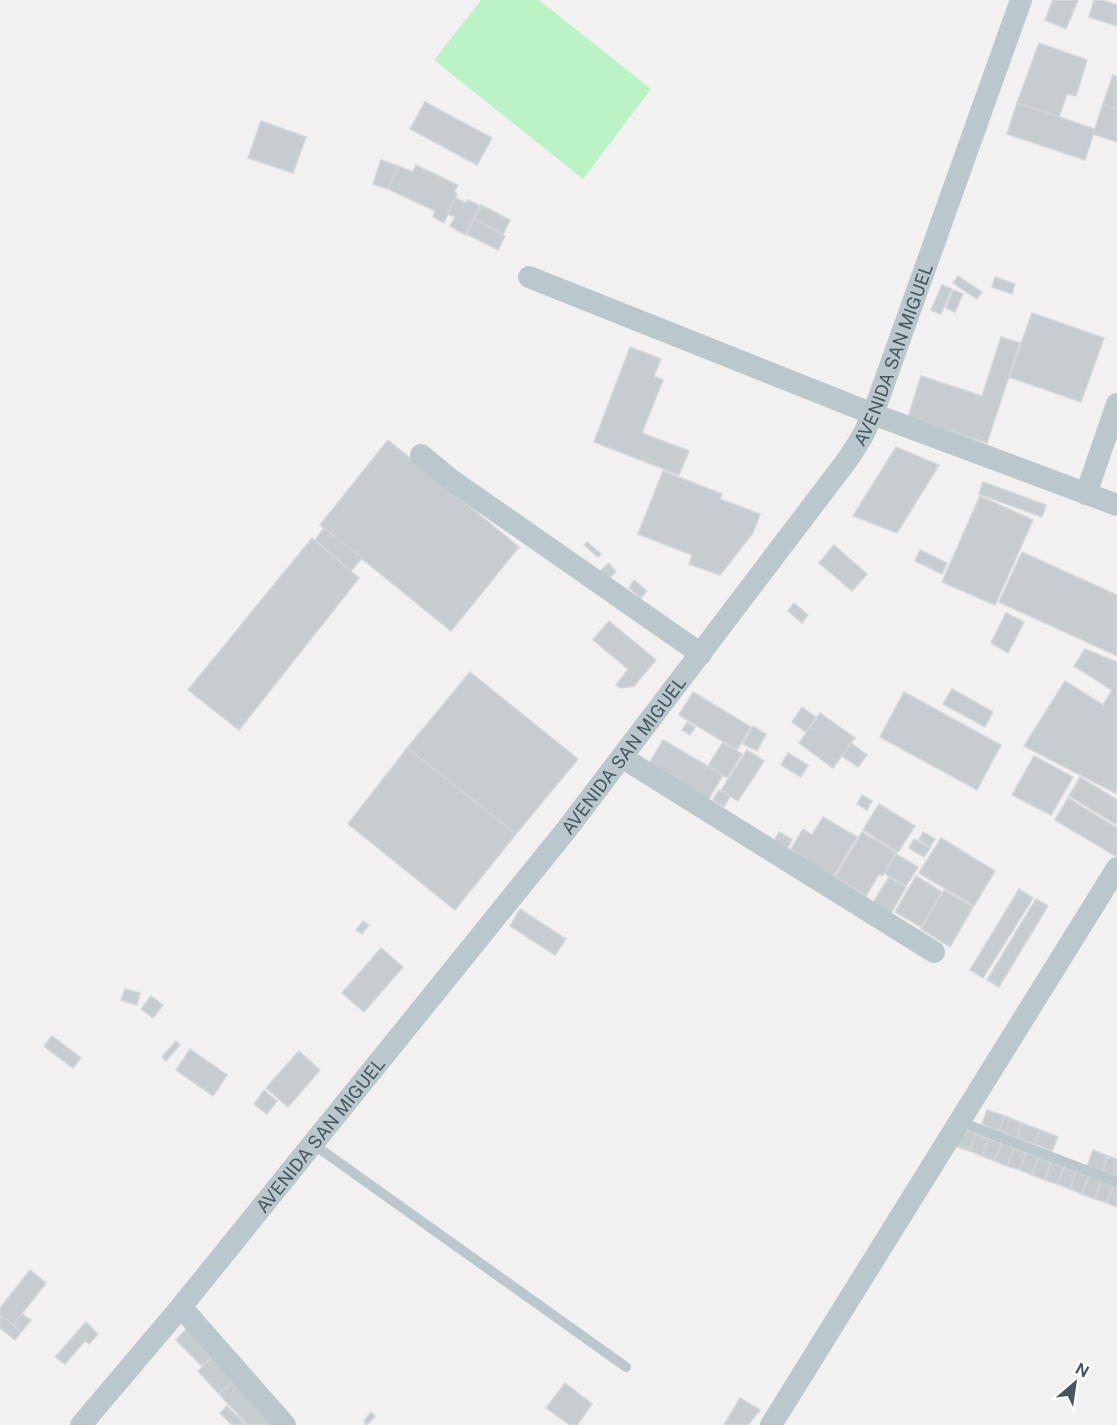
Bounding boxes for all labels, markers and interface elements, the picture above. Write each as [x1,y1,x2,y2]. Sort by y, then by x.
street label: AVENIDA SAN MIGUEL [849,260,937,450]
street label: AVENIDA SAN MIGUEL [556,672,690,838]
street label: AVENIDA SAN MIGUEL [251,1053,389,1217]
north arrow [1045,1353,1105,1413]
text: N [1072,1359,1092,1382]

